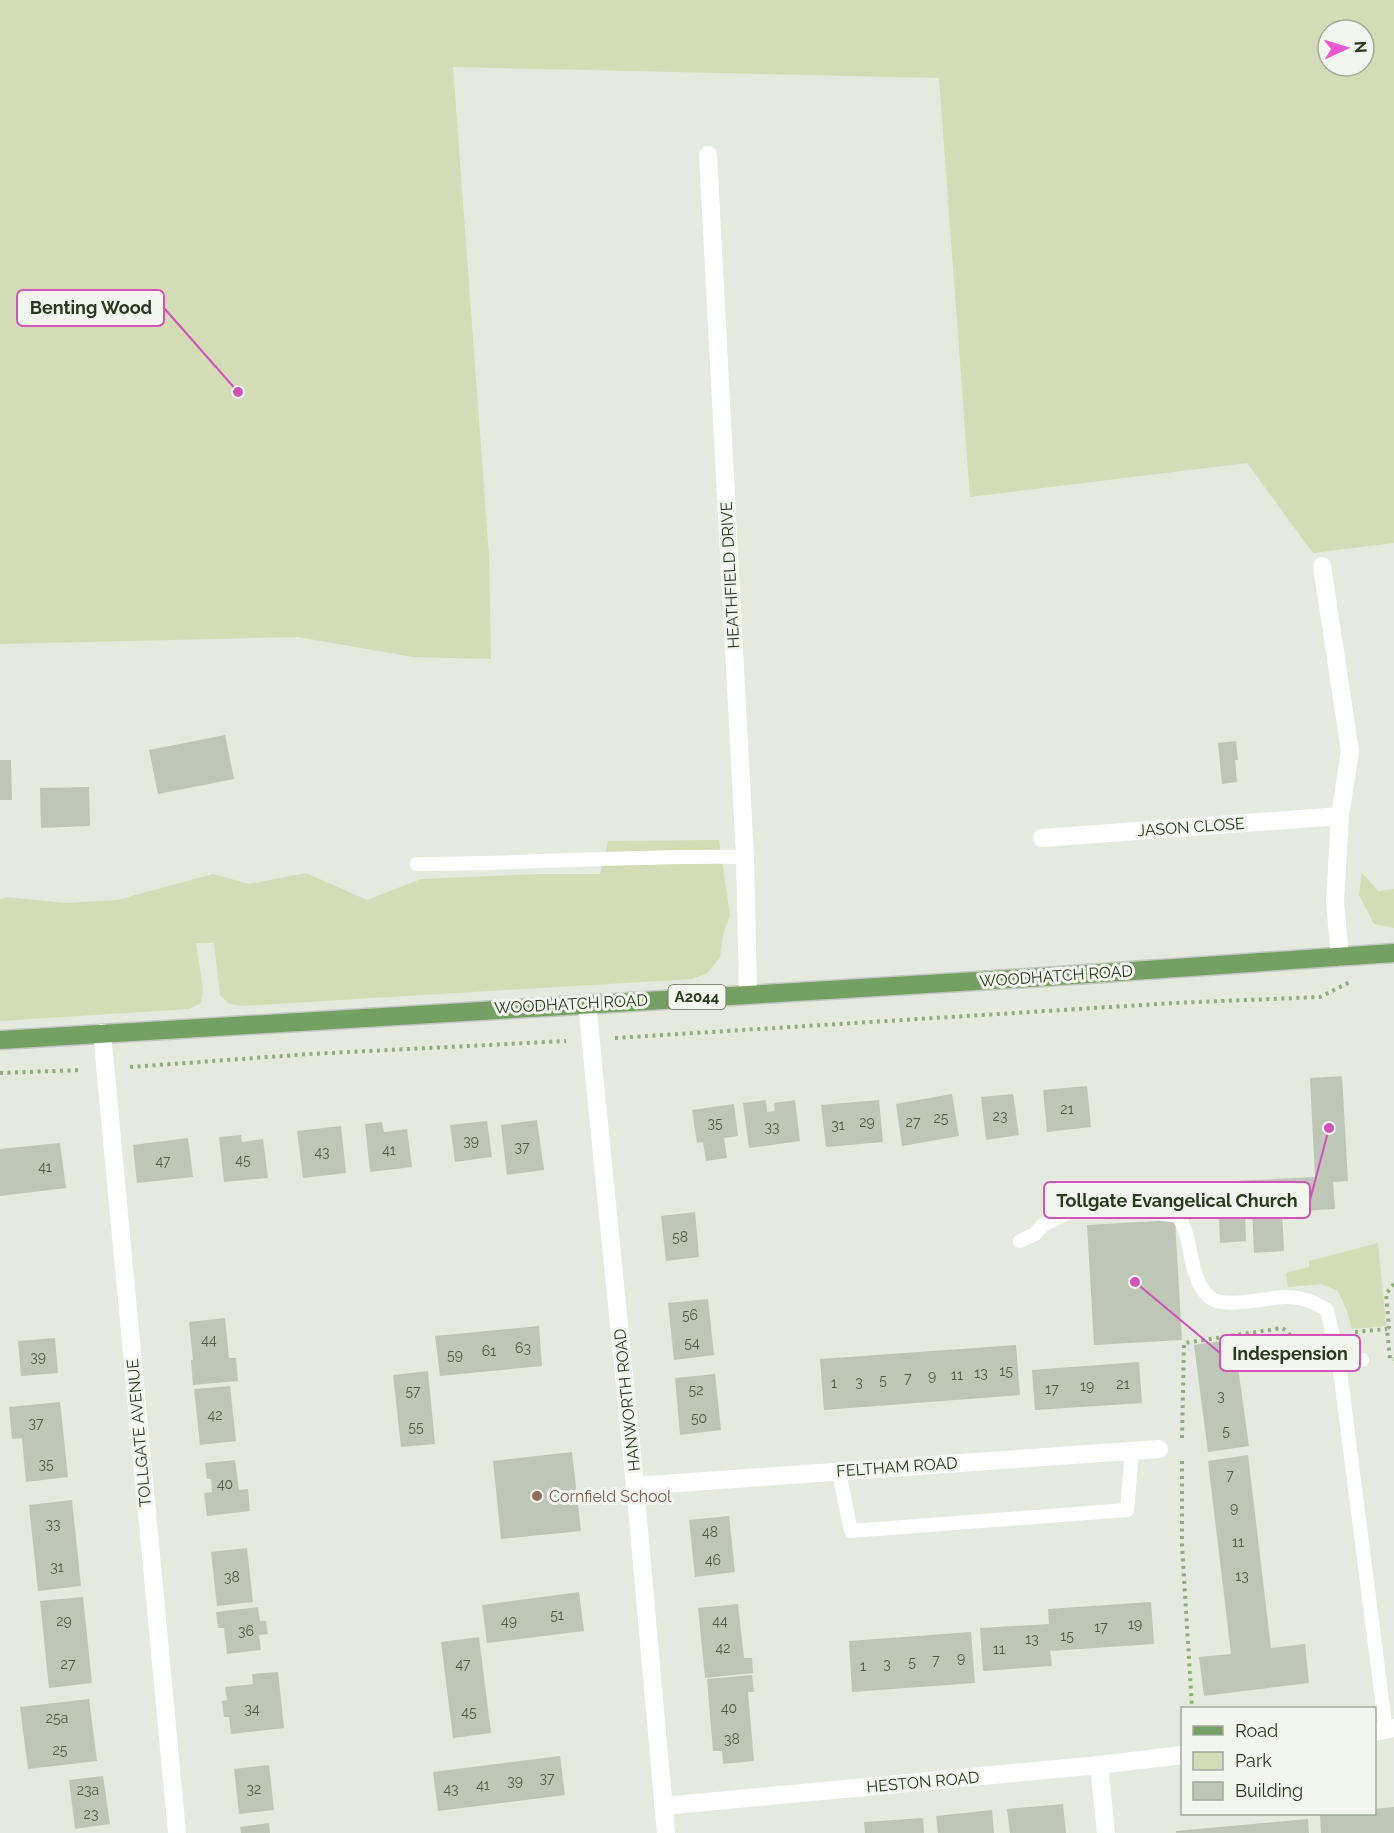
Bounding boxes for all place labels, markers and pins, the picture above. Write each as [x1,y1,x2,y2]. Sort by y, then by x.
callout: Benting Wood [17,290,164,326]
callout: Tollgate Evangelical Church [1044,1182,1310,1218]
callout: Indespension [1220,1335,1360,1371]
place label: Cornfield School [549,1487,672,1506]
marker: Cornfield School [530,1489,544,1503]

